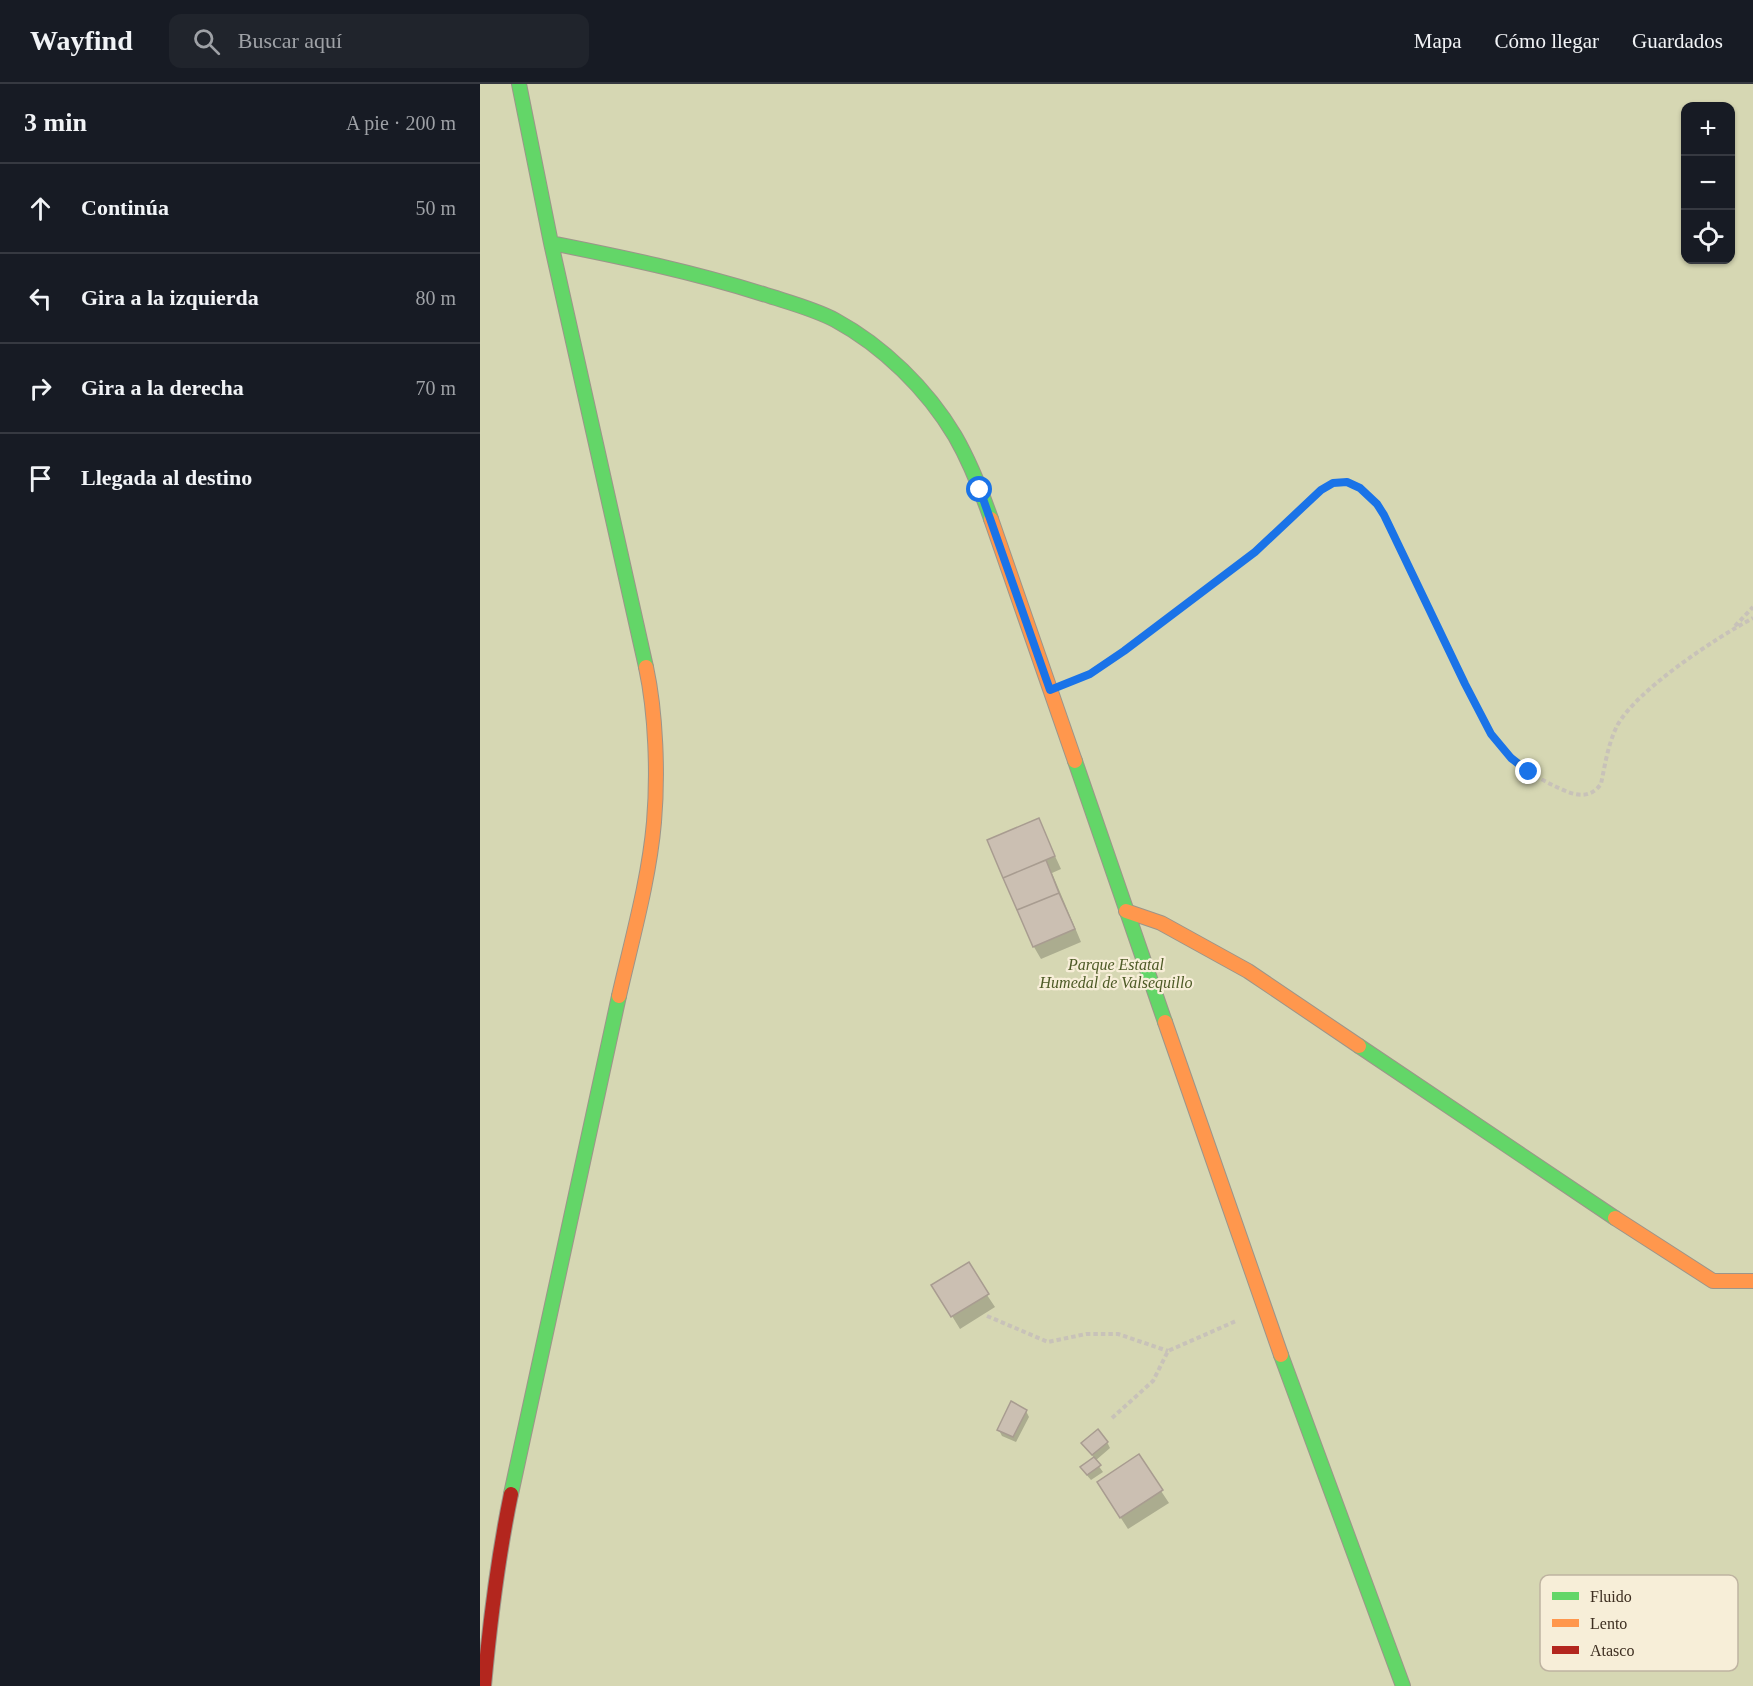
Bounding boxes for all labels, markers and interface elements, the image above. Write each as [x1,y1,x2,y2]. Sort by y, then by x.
search box [169,14,589,68]
text: Wayfind [30,25,133,56]
icon: search [190,25,223,58]
text: Buscar aquí [238,28,342,53]
text: Mapa [1414,29,1462,53]
text: Cómo llegar [1495,29,1599,53]
text: Guardados [1632,29,1723,53]
map controls [1681,102,1735,264]
button: + [1681,102,1735,156]
text: 3 min [24,108,87,137]
text: A pie · 200 m [346,112,456,134]
button: − [1681,156,1735,210]
icon: ahead [24,192,57,225]
text: Continúa [81,195,169,220]
text: 50 m [415,197,456,219]
button: locate [1681,210,1735,264]
icon: left [24,282,57,315]
text: Gira a la izquierda [81,285,259,310]
text: 80 m [415,287,456,309]
icon: right [24,372,57,405]
text: Gira a la derecha [81,375,244,400]
text: 70 m [415,377,456,399]
icon: arrive [24,462,57,495]
text: Llegada al destino [81,465,252,490]
route start [966,476,992,502]
route end [1515,758,1541,784]
park label: Parque Estatal Humedal de Valsequillo [1039,956,1192,992]
legend [1540,1575,1738,1671]
text: Fluido [1590,1588,1632,1605]
text: Lento [1590,1615,1627,1632]
text: Atasco [1590,1642,1634,1659]

